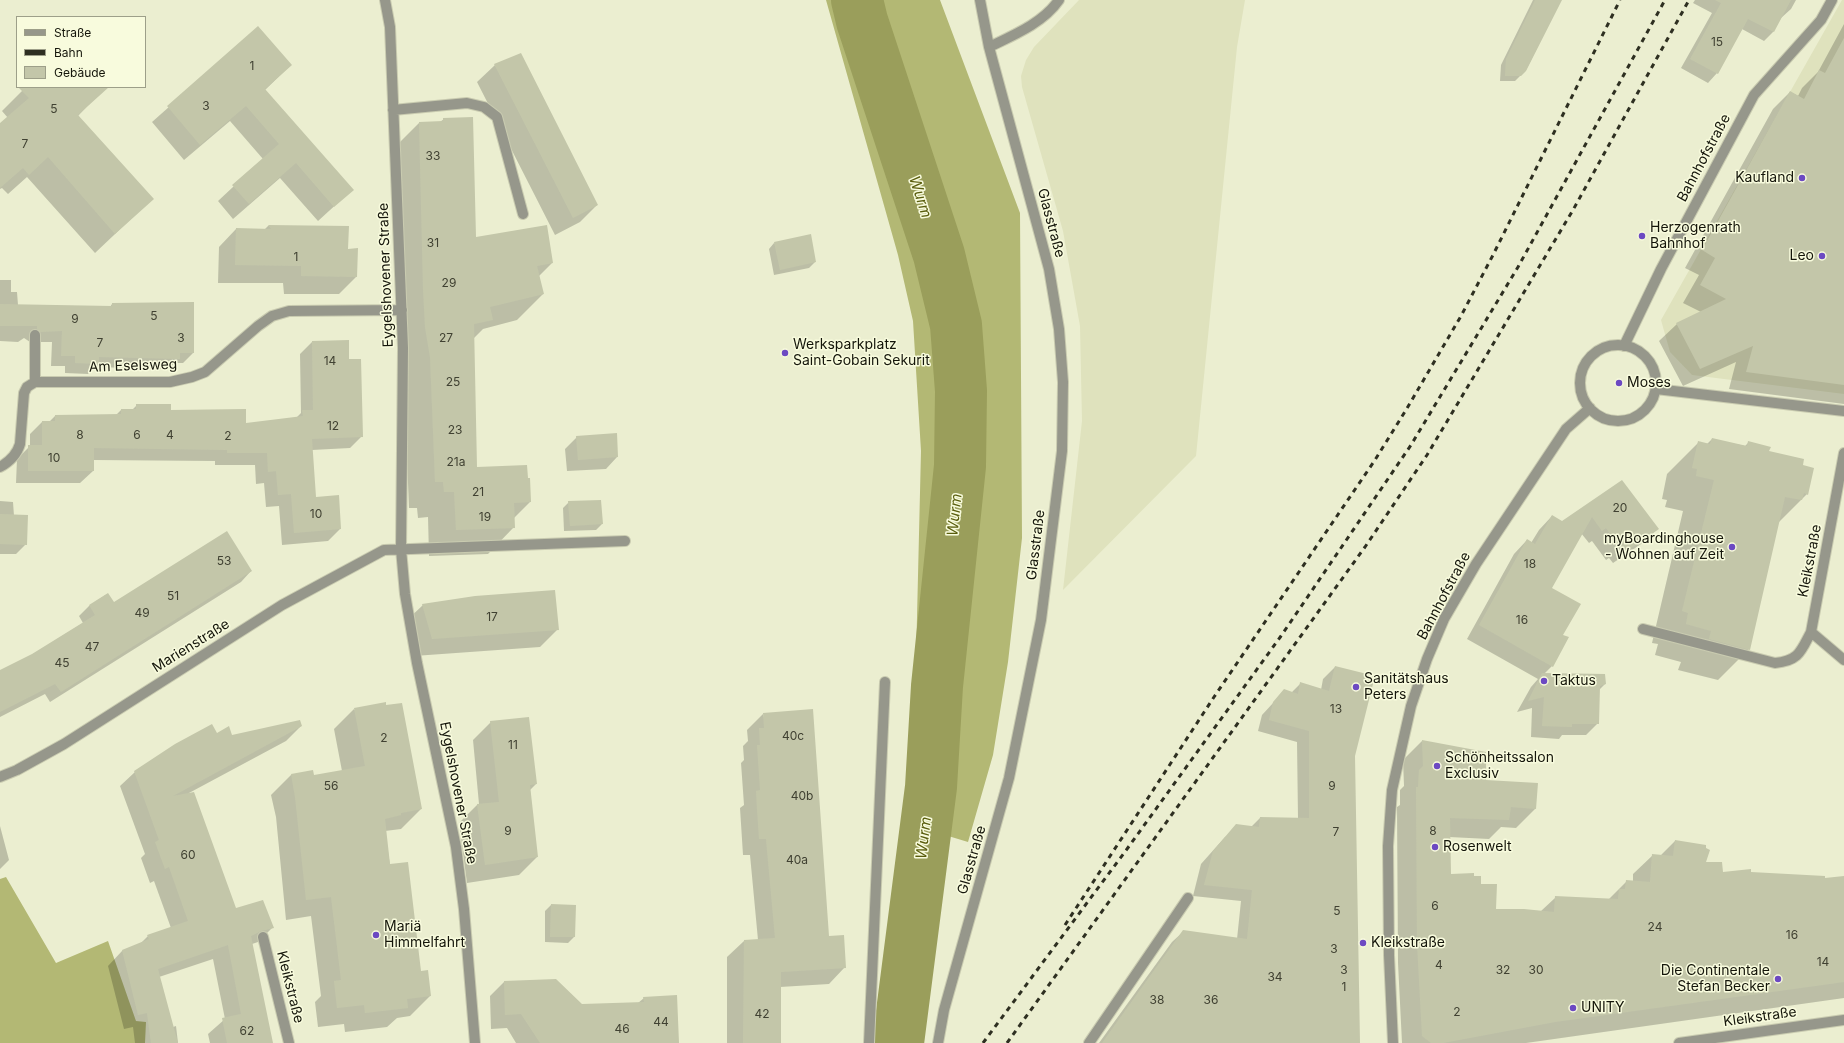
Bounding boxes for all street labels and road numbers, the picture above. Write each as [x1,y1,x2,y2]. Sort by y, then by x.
street label: Bahnhofstraße [1674,111,1734,205]
street label: Glasstraße [1034,187,1068,259]
street label: Eygelshovener Straße [375,202,397,348]
street label: Am Eselsweg [88,356,178,376]
street label: Glasstraße [1023,509,1049,581]
street label: Kleikstraße [1795,523,1825,599]
street label: Bahnhofstraße [1414,549,1474,643]
street label: Marienstraße [149,616,233,676]
street label: Eygelshovener Straße [436,720,480,866]
street label: Glasstraße [954,824,990,896]
street label: Kleikstraße [273,949,307,1025]
street label: Kleikstraße [1722,1004,1798,1030]

